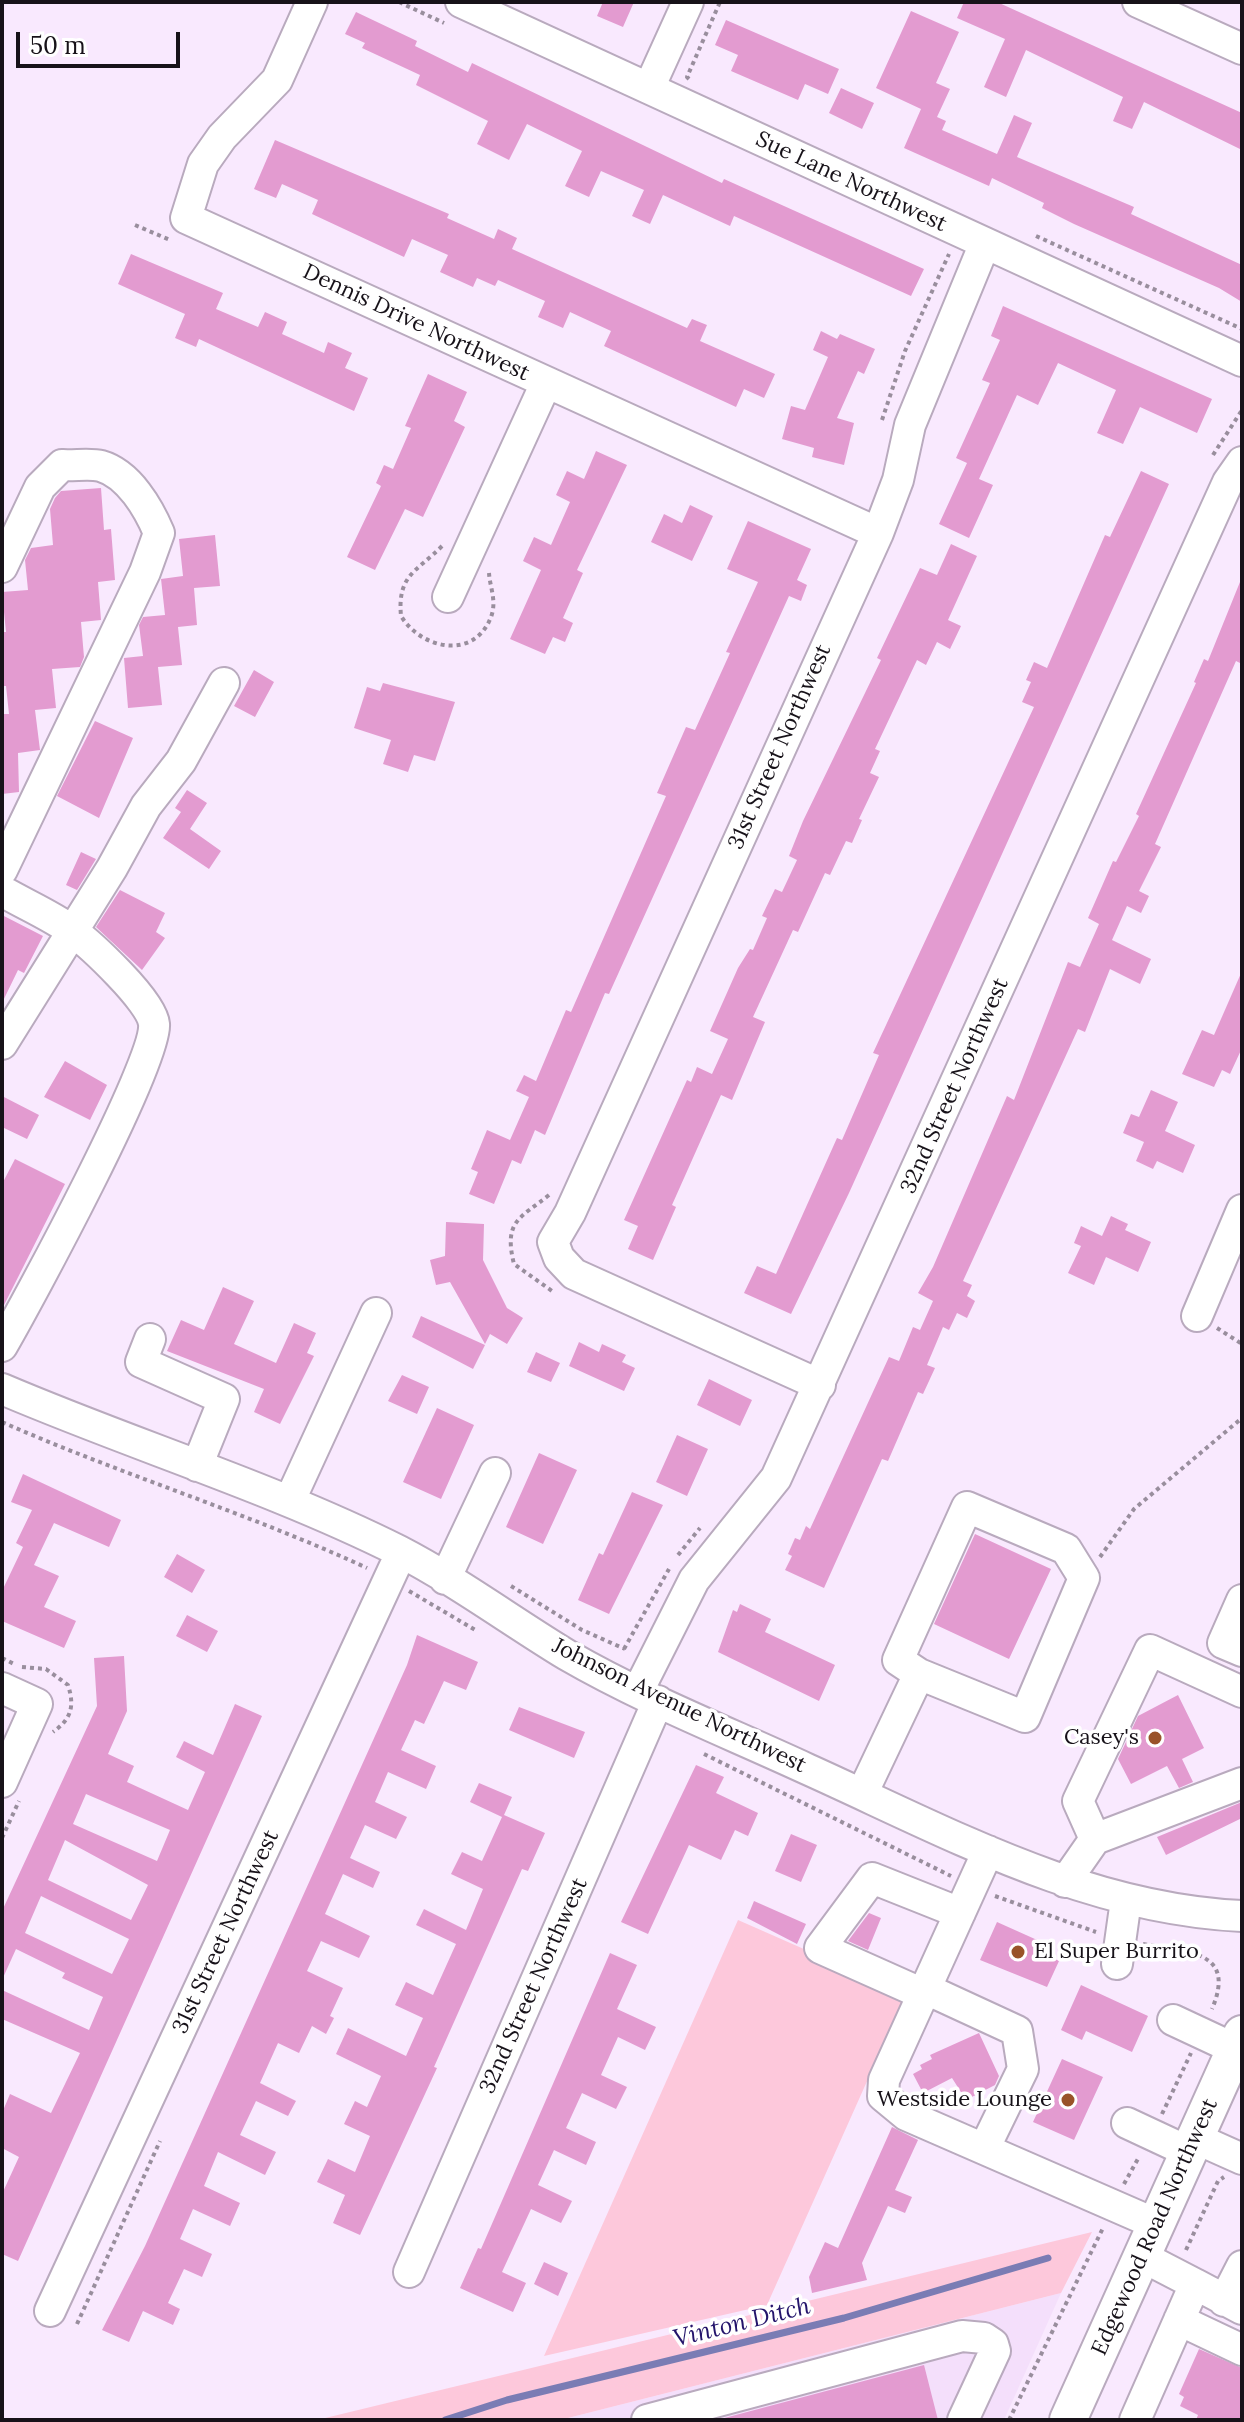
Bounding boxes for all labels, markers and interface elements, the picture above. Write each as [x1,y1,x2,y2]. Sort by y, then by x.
scale bar [20,16,184,66]
text: 50 m [30,30,86,61]
street label: Sue Lane Northwest [751,126,951,238]
street label: Dennis Drive Northwest [299,259,533,387]
street label: 31st Street Northwest [723,640,837,854]
street label: 32nd Street Northwest [896,974,1014,1198]
street label: Johnson Avenue Northwest [548,1633,810,1779]
place label: Casey's [1064,1725,1139,1751]
marker: Casey's [1146,1729,1164,1747]
street label: 31st Street Northwest [167,1826,285,2038]
street label: 32nd Street Northwest [475,1874,593,2098]
place label: El Super Burrito [1034,1939,1199,1965]
marker: El Super Burrito [1009,1943,1027,1961]
place label: Westside Lounge [877,2087,1052,2113]
marker: Westside Lounge [1059,2091,1077,2109]
street label: Edgewood Road Northwest [1086,2095,1224,2359]
water label: Vinton Ditch [671,2292,813,2354]

